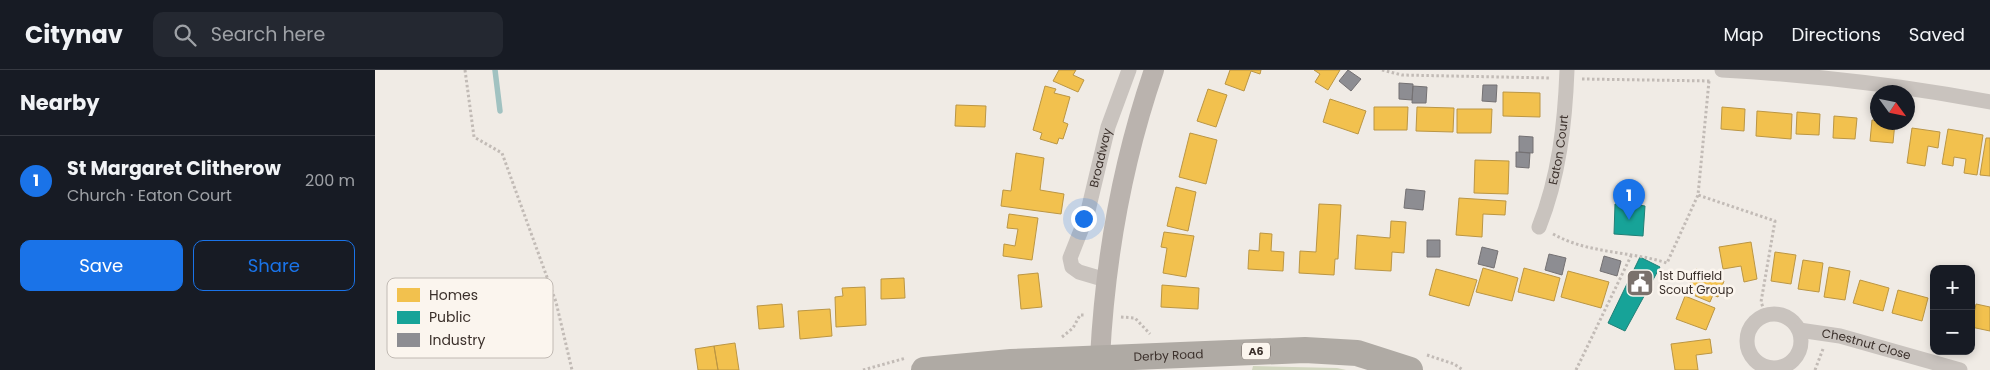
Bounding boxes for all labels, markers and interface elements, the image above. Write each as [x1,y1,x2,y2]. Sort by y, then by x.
search box [153,12,503,57]
text: Citynav [25,18,123,51]
icon: search [171,21,199,49]
text: Search here [211,21,325,48]
text: Map [1724,22,1763,47]
text: Directions [1791,22,1881,47]
text: Saved [1909,22,1965,47]
north arrow [1870,85,1915,130]
text: Nearby [20,88,100,117]
street label: Eaton Court [1544,114,1572,186]
street label: Broadway [1085,126,1116,189]
text: St Margaret Clitherow [67,155,281,182]
text: 1 [33,169,39,192]
text: 200 m [305,169,355,192]
pin: 1 [1613,179,1645,220]
text: Church · Eaton Court [67,184,232,207]
your location [1071,206,1097,232]
button: Save [20,240,183,291]
button: Share [193,240,355,291]
map controls [1930,265,1975,355]
button: + [1930,265,1975,310]
place label: 1st Duffield Scout Group [1659,267,1734,298]
public building icon: 1st Duffield Scout Group [1625,268,1655,298]
legend [387,278,553,358]
text: Homes [429,285,478,305]
text: Public [429,307,471,327]
button: − [1930,310,1975,355]
street label: Chestnut Close [1821,324,1913,364]
text: Industry [429,330,485,350]
road number: A6 [1242,342,1270,360]
street label: Derby Road [1133,345,1204,365]

